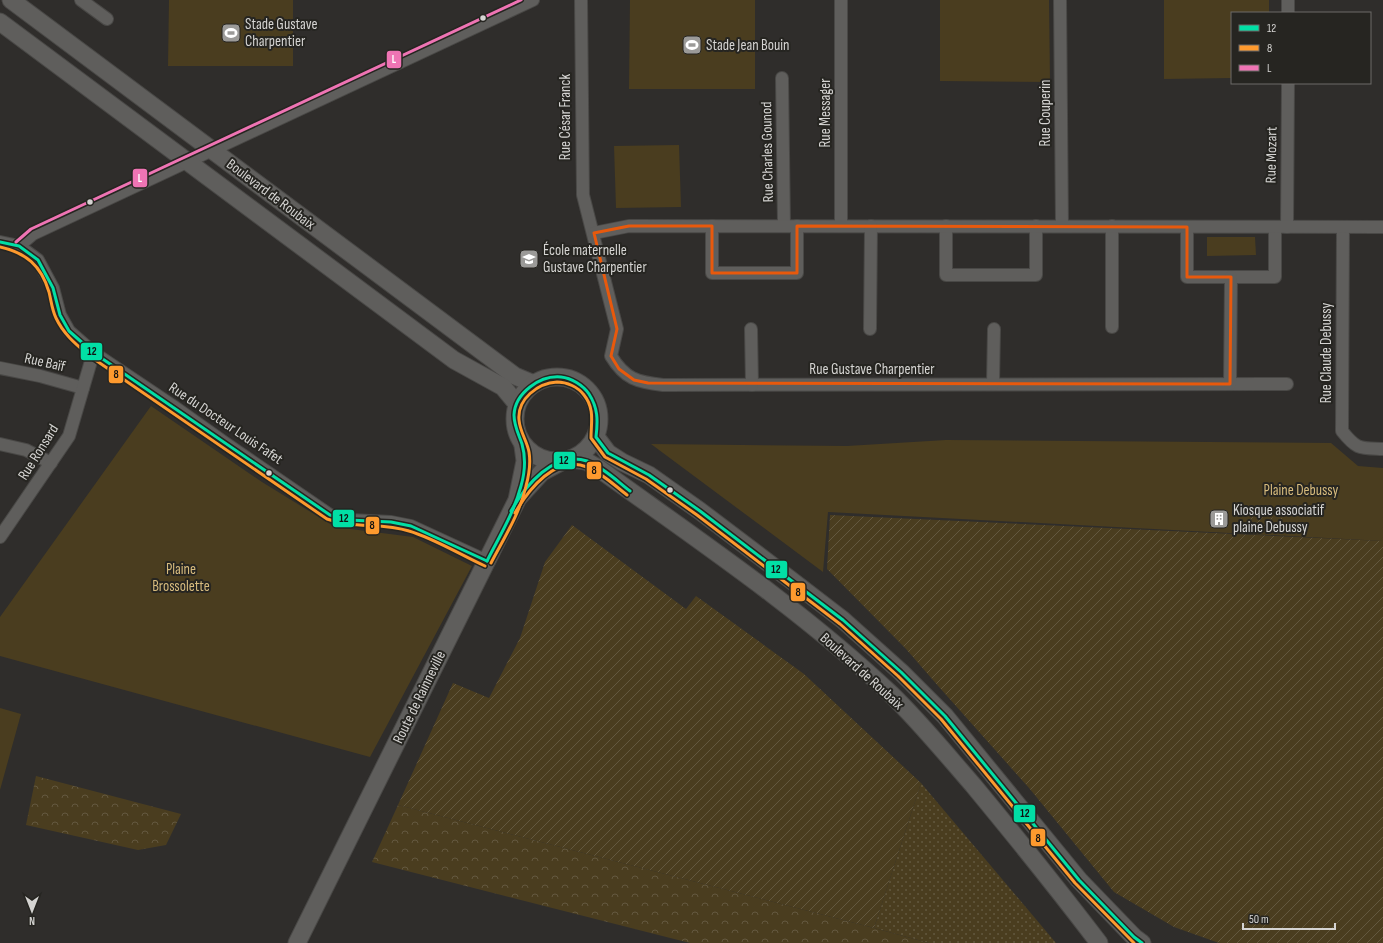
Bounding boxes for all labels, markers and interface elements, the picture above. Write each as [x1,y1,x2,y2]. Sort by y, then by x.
legend [1231,12,1371,84]
unlabelled marker [478,13,488,23]
place label: Stade Gustave Charpentier [245,15,317,51]
text: 12 [1267,21,1276,36]
sports icon: Stade Gustave Charpentier [220,22,242,44]
sports icon: Stade Jean Bouin [681,34,703,56]
place label: Stade Jean Bouin [706,36,789,55]
text: 8 [1267,41,1272,56]
line badge: L [386,50,402,69]
text: L [392,53,397,66]
text: L [1267,61,1272,76]
street label: Rue César Franck [556,74,575,160]
street label: Rue Messager [816,78,835,148]
street label: Rue Couperin [1036,79,1055,147]
street label: Rue Charles Gounod [757,101,778,203]
street label: Rue Mozart [1262,126,1282,184]
street label: Boulevard de Roubaix [223,155,319,234]
line badge: L [132,168,148,188]
text: L [138,172,143,185]
unlabelled marker [85,197,95,207]
place label: École maternelle Gustave Charpentier [543,241,647,277]
school or university icon: École maternelle Gustave Charpentier [518,248,540,270]
street label: Rue Claude Debussy [1317,302,1336,403]
line badge: 12 [80,342,103,361]
text: 12 [87,345,97,358]
street label: Rue Baïf [23,349,68,377]
street label: Rue Gustave Charpentier [809,360,935,379]
line badge: 8 [108,365,124,384]
text: 8 [113,368,119,381]
street label: Rue du Docteur Louis Fafet [165,378,287,469]
street label: Rue Ronsard [14,421,63,484]
line badge: 12 [553,451,576,470]
text: 12 [559,454,569,467]
line badge: 8 [586,461,602,480]
text: 8 [591,464,597,477]
unlabelled marker [264,468,274,478]
park label: Plaine Debussy [1264,481,1339,500]
unlabelled marker [665,485,675,495]
place label: Kiosque associatif plaine Debussy [1233,501,1325,537]
building icon: Kiosque associatif plaine Debussy [1208,508,1230,530]
line badge: 12 [332,509,355,528]
text: 12 [339,512,349,525]
line badge: 8 [365,516,380,535]
text: 8 [369,519,375,532]
park label: Plaine Brossolette [152,560,210,596]
line badge: 12 [765,560,788,579]
text: 12 [771,563,781,576]
line badge: 8 [790,582,806,602]
text: 8 [795,586,801,599]
street label: Boulevard de Roubaix [816,629,908,714]
street label: Route de Rainneville [389,648,450,747]
line badge: 12 [1013,804,1036,823]
text: 12 [1020,807,1030,820]
line badge: 8 [1030,828,1046,847]
text: 8 [1035,832,1041,845]
north arrow [12,891,52,931]
scale bar [1243,905,1335,931]
text: 50 m [1249,912,1269,927]
text: N [29,914,35,927]

